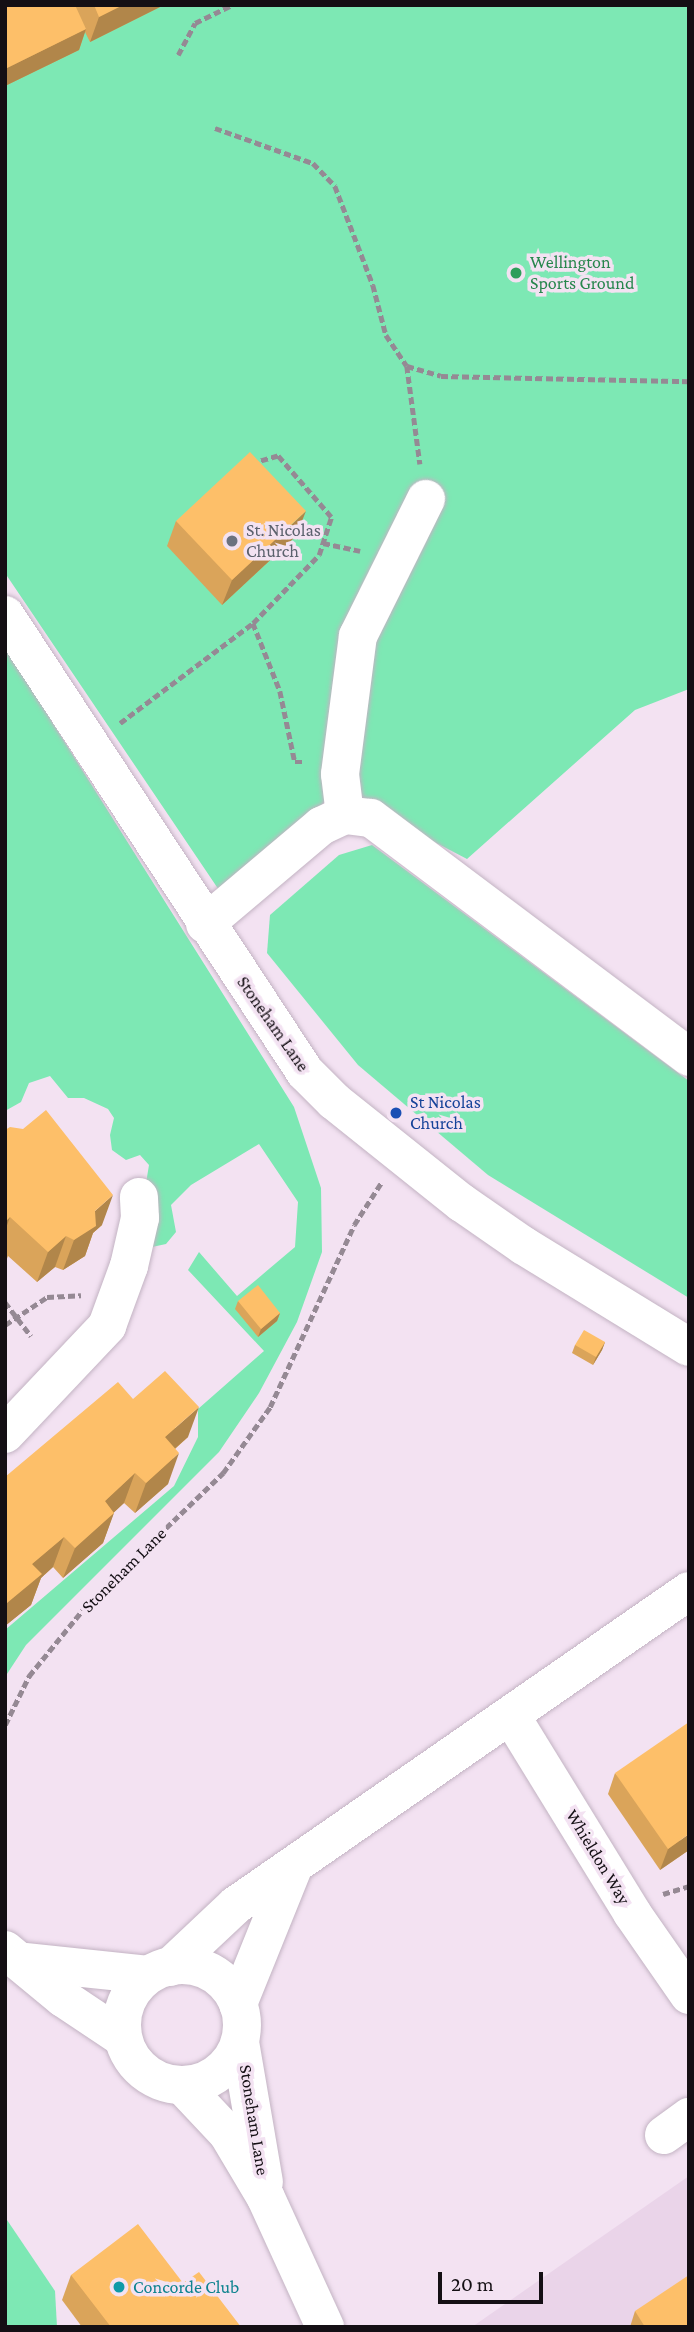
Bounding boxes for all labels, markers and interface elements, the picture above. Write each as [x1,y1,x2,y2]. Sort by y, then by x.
place label: Wellington Sports Ground [530,252,634,294]
marker: Wellington Sports Ground [508,265,524,281]
place label: St. Nicolas Church [246,520,321,562]
marker: St. Nicolas Church [224,533,240,549]
street label: Stoneham Lane [232,972,314,1076]
place label: St Nicolas Church [410,1092,481,1134]
marker: St Nicolas Church [388,1105,404,1121]
street label: Stoneham Lane [77,1523,171,1617]
street label: Whieldon Way [561,1805,635,1909]
street label: Stoneham Lane [235,2063,273,2177]
scale bar [442,2258,547,2302]
text: 20 m [451,2272,494,2296]
place label: Concorde Club [133,2276,239,2298]
marker: Concorde Club [111,2279,127,2295]

